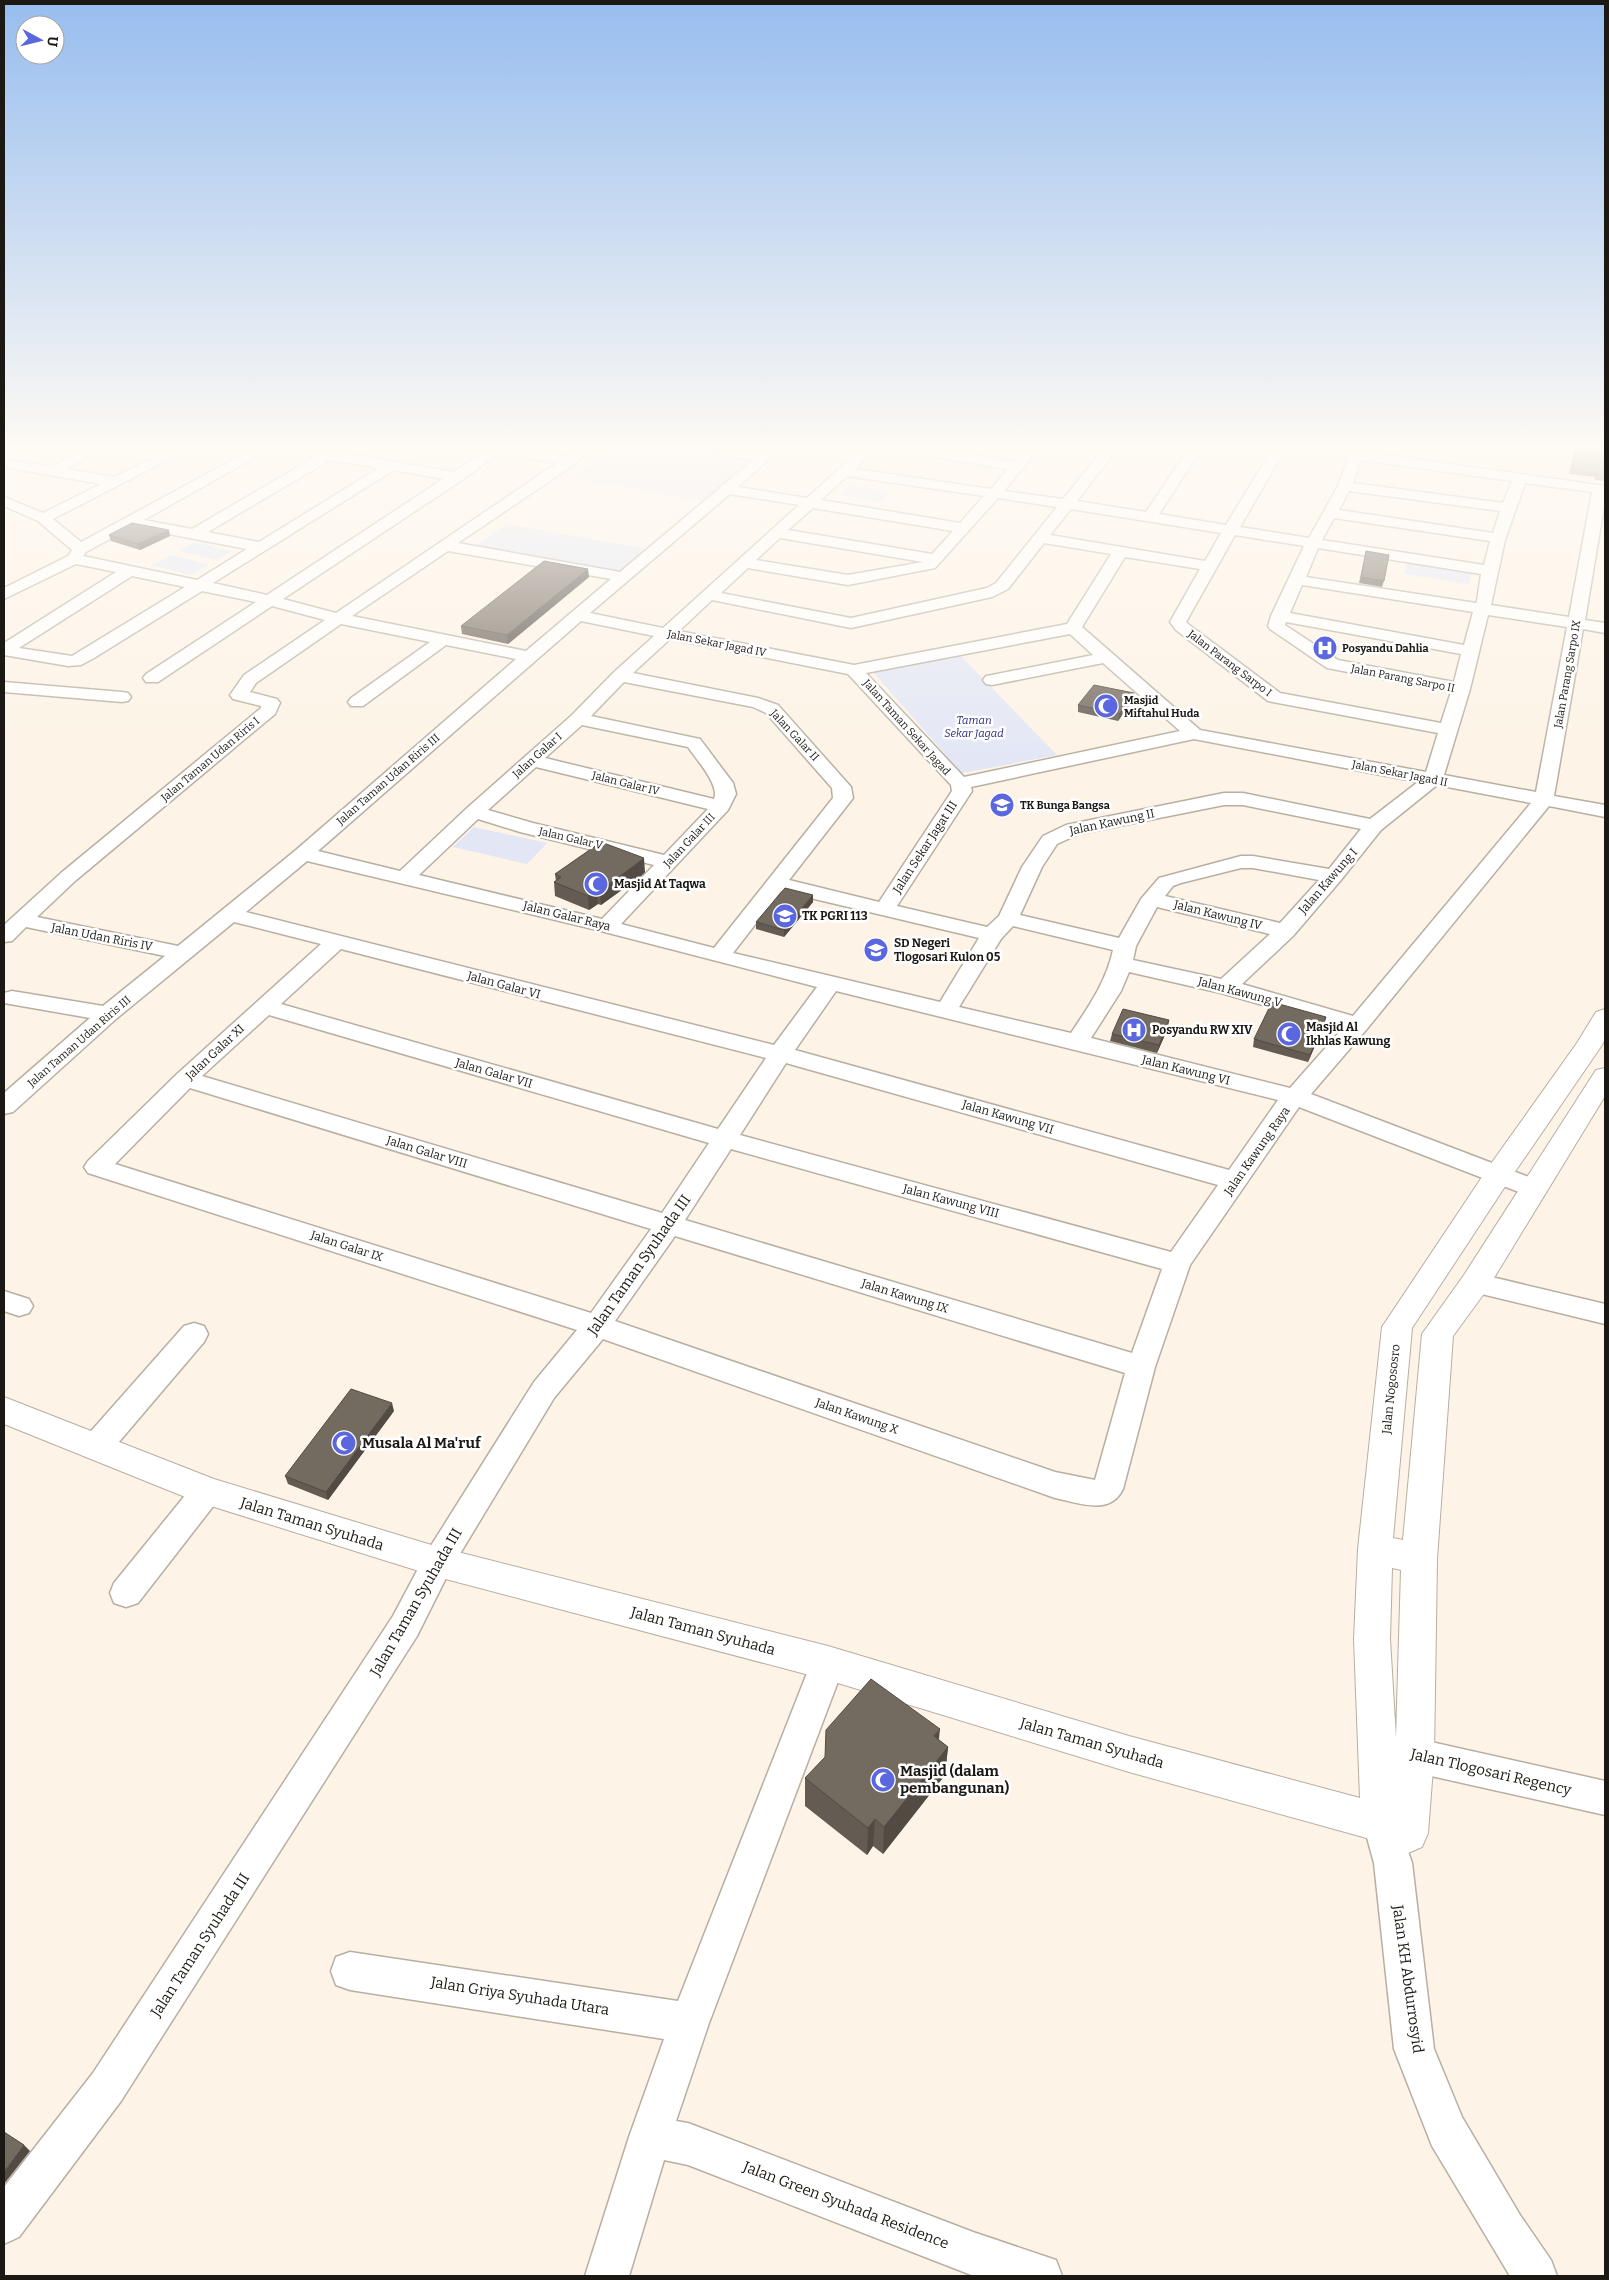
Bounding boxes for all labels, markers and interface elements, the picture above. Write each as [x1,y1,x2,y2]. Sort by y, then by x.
north arrow [15,15,65,65]
text: U [43,35,61,48]
street label: Jalan Parang Sarpo IX [1551,619,1583,730]
street label: Jalan Sekar Jagad IV [665,627,768,660]
street label: Jalan Parang Sarpo I [1184,627,1274,699]
hospital icon: Posyandu Dahlia [1312,635,1338,661]
place label: Posyandu Dahlia [1342,642,1430,655]
street label: Jalan Parang Sarpo II [1349,662,1456,695]
street label: Jalan Taman Sekar Jagad [859,676,953,778]
mosque icon: Masjid Miftahul Huda [1093,693,1119,719]
place label: Masjid Miftahul Huda [1124,694,1200,720]
street label: Jalan Galar II [767,706,822,764]
street label: Jalan Taman Udan Riris I [158,714,262,805]
park label: Taman Sekar Jagad [944,714,1004,740]
street label: Jalan Galar I [509,730,565,781]
street label: Jalan Taman Udan Riris III [333,731,443,828]
street label: Jalan Sekar Jagad II [1350,758,1449,789]
street label: Jalan Galar IV [590,769,661,798]
school or university icon: TK Bunga Bangsa [989,792,1015,818]
street label: Jalan Sekar Jagat III [889,798,960,897]
place label: TK Bunga Bangsa [1020,799,1111,812]
street label: Jalan Kawung II [1067,806,1156,838]
street label: Jalan Galar III [660,810,718,871]
street label: Jalan Galar V [537,825,605,852]
street label: Jalan Kawung I [1295,845,1360,917]
mosque icon: Masjid At Taqwa [583,871,609,897]
place label: Masjid At Taqwa [614,877,706,892]
street label: Jalan Kawung IV [1171,897,1264,933]
street label: Jalan Galar Raya [521,898,613,934]
school or university icon: TK PGRI 113 [772,903,798,929]
place label: TK PGRI 113 [802,909,868,923]
street label: Jalan Udan Riris IV [49,920,155,954]
place label: SD Negeri Tlogosari Kulon 05 [894,936,1001,964]
school or university icon: SD Negeri Tlogosari Kulon 05 [863,937,889,963]
street label: Jalan Galar VI [465,968,542,1001]
street label: Jalan Kawung V [1195,974,1284,1010]
street label: Jalan Taman Udan Riris III [24,993,134,1090]
hospital icon: Posyandu RW XIV [1121,1017,1147,1043]
place label: Masjid Al Ikhlas Kawung [1306,1020,1391,1048]
street label: Jalan Galar XI [182,1021,247,1083]
mosque icon: Masjid Al Ikhlas Kawung [1276,1021,1302,1047]
place label: Posyandu RW XIV [1152,1023,1253,1037]
street label: Jalan Kawung VI [1139,1052,1232,1088]
street label: Jalan Galar VII [453,1055,534,1091]
street label: Jalan Kawung VII [960,1097,1055,1137]
street label: Jalan Kawung Raya [1221,1104,1293,1199]
street label: Jalan Galar VIII [384,1133,469,1171]
street label: Jalan Kawung VIII [900,1181,1001,1221]
street label: Jalan Taman Syuhada III [583,1191,695,1340]
street label: Jalan Galar IX [308,1227,385,1264]
street label: Jalan Kawung IX [859,1276,951,1316]
street label: Jalan Nogososro [1379,1343,1403,1436]
street label: Jalan Kawung X [813,1395,901,1437]
mosque icon: Musala Al Ma'ruf [331,1430,357,1456]
place label: Musala Al Ma'ruf [362,1434,482,1452]
street label: Jalan Taman Syuhada [237,1493,386,1554]
street label: Jalan Taman Syuhada III [366,1525,466,1680]
street label: Jalan Taman Syuhada [628,1603,777,1659]
street label: Jalan Taman Syuhada [1017,1714,1166,1772]
street label: Jalan Tlogosari Regency [1408,1745,1573,1799]
place label: Masjid (dalam pembangunan) [900,1762,1009,1797]
mosque icon: Masjid (dalam pembangunan) [870,1767,896,1793]
street label: Jalan Taman Syuhada III [146,1870,253,2021]
street label: Jalan KH Abdurrosyid [1389,1903,1427,2054]
street label: Jalan Griya Syuhada Utara [429,1973,610,2019]
street label: Jalan Green Syuhada Residence [740,2157,951,2253]

